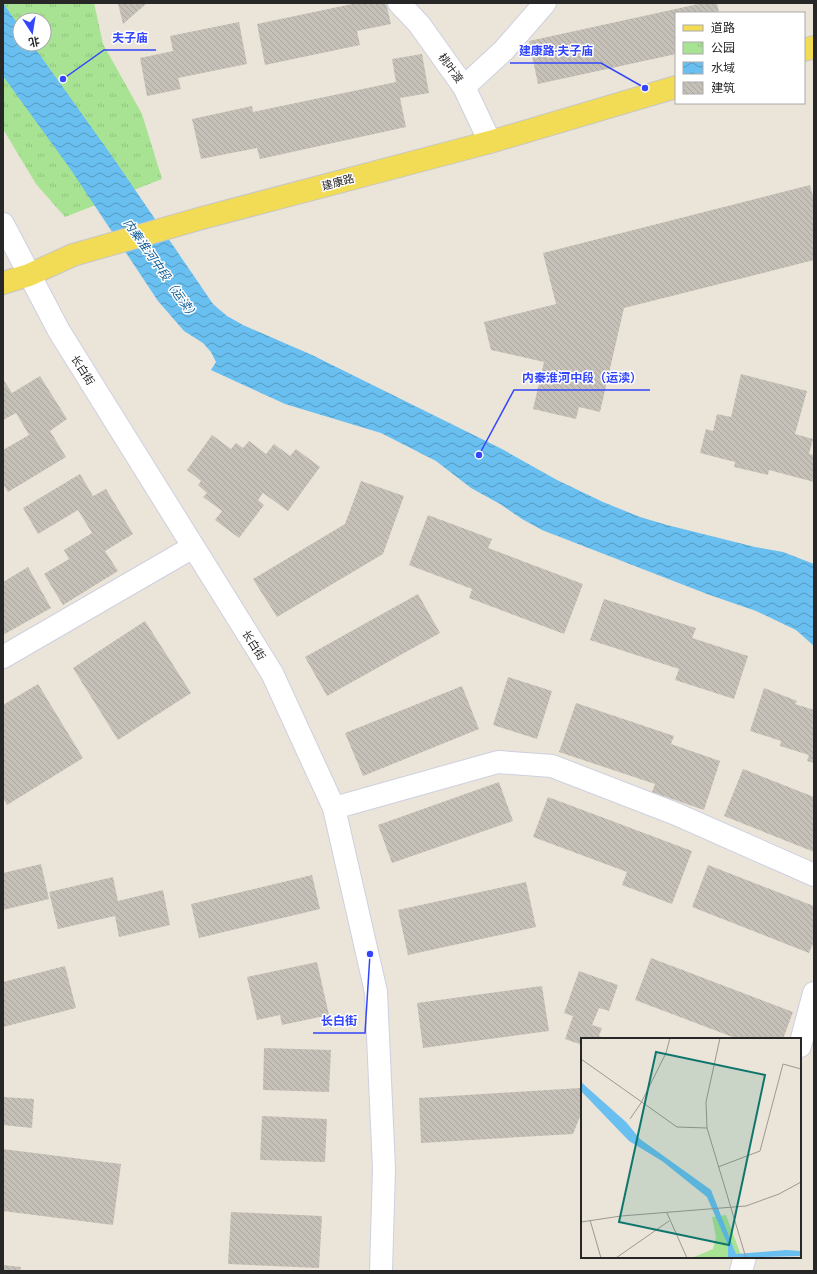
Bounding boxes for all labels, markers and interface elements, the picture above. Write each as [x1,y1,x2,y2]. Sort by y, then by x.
north arrow [12,12,52,52]
legend [675,12,805,104]
text: 道路 [711,20,735,35]
callout: 夫子庙 [104,26,156,50]
text: 夫子庙 [112,30,148,45]
text: 北 [27,34,41,50]
callout: 建康路·夫子庙 [510,39,601,63]
text: 公园 [711,40,735,55]
text: 建康路·夫子庙 [519,43,593,58]
street label: 桃叶渡 [436,51,466,85]
text: 水域 [711,60,735,75]
text: 建筑 [711,80,735,95]
street label: 建康路 [320,171,356,193]
water label: 内秦淮河中段（运渎） [120,216,202,322]
street label: 长白街 [68,352,98,388]
callout: 内秦淮河中段（运渎） [514,366,650,390]
text: 内秦淮河中段（运渎） [522,370,642,385]
street label: 长白街 [239,627,269,663]
callout: 长白街 [313,1009,365,1033]
text: 长白街 [321,1013,357,1028]
inset map [581,1038,801,1258]

